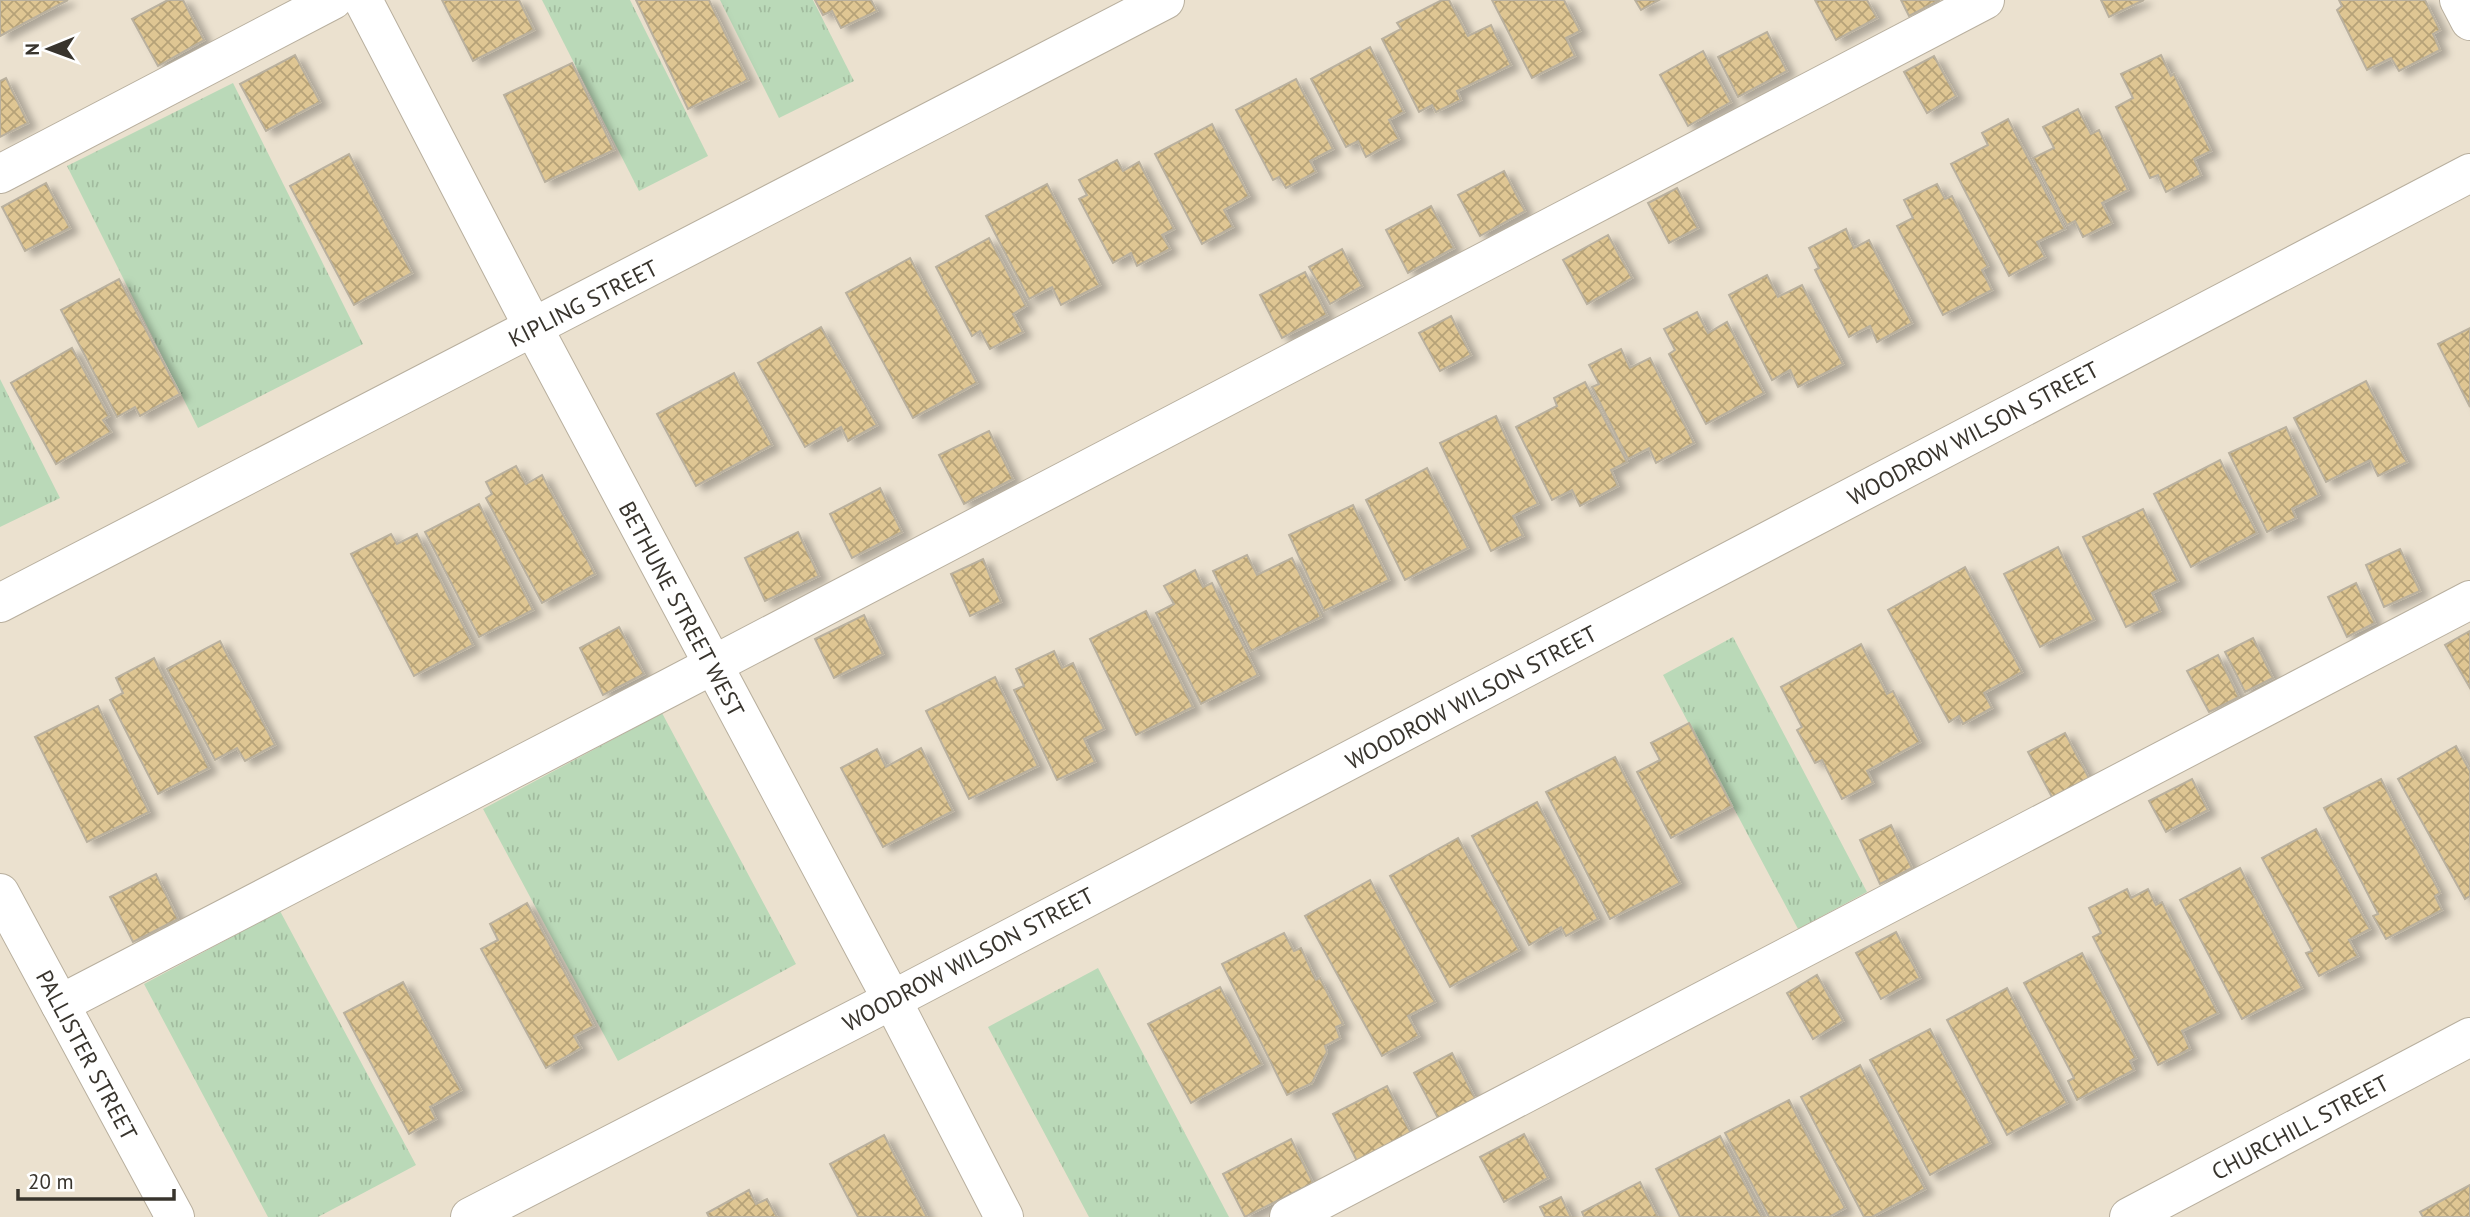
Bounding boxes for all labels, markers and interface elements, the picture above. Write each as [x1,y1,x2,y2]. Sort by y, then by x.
north arrow [14,14,84,84]
text: N [20,43,44,56]
street label: KIPLING STREET [503,253,663,353]
street label: WOODROW WILSON STREET [1842,354,2104,512]
street label: BETHUNE STREET WEST [613,496,751,722]
street label: WOODROW WILSON STREET [1340,618,1602,776]
street label: WOODROW WILSON STREET [837,880,1099,1038]
street label: PALLISTER STREET [30,965,144,1145]
street label: CHURCHILL STREET [2206,1068,2394,1186]
scale bar [18,1158,173,1202]
text: 20 m [28,1168,74,1195]

